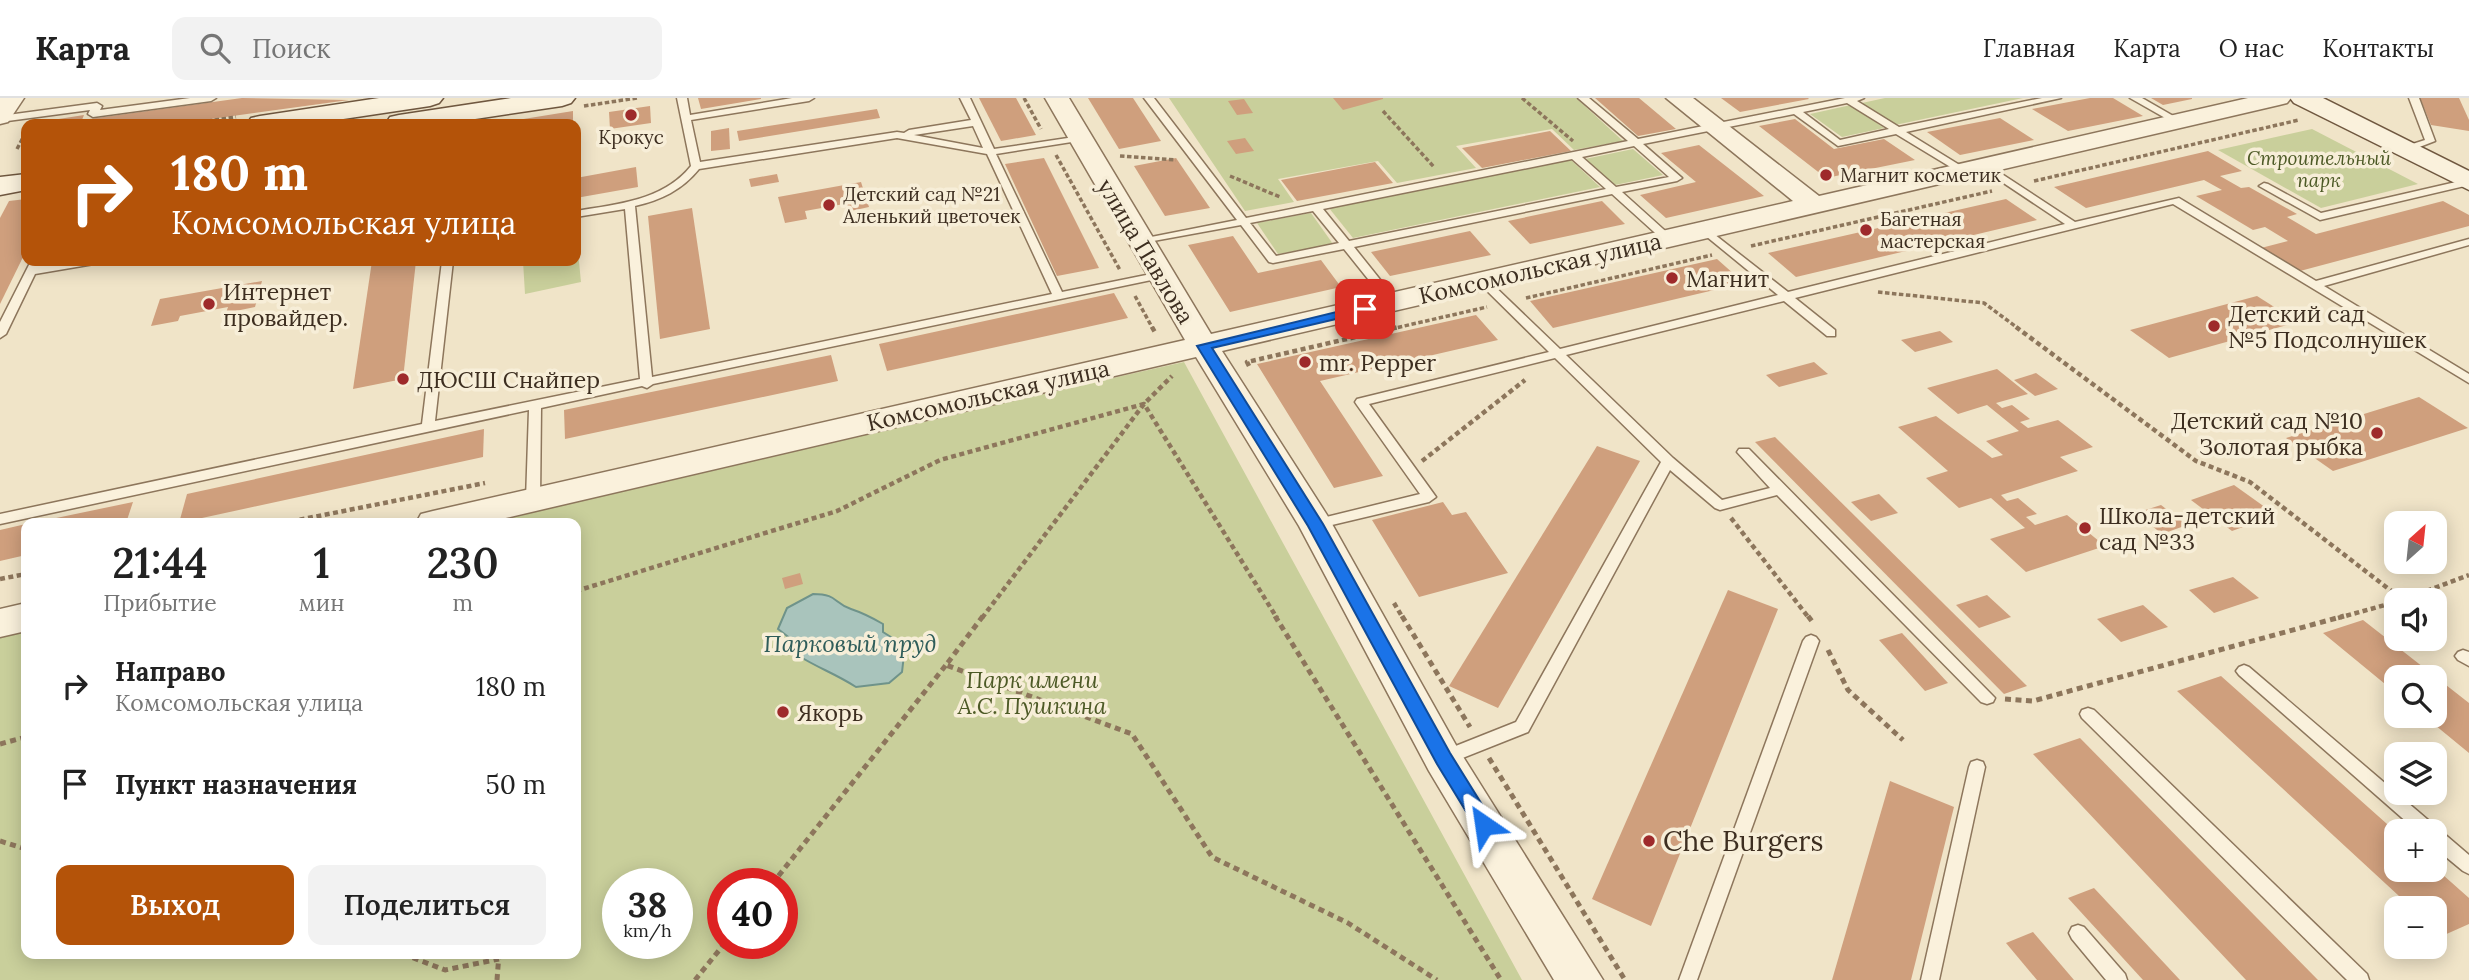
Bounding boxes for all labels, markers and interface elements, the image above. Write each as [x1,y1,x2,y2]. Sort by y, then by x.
search box [172,17,662,80]
text: Карта [35,27,130,69]
icon: search [196,29,234,67]
text: Поиск [252,32,331,65]
text: Главная [1983,33,2075,64]
text: Карта [2113,33,2181,64]
text: О нас [2219,33,2284,64]
text: Контакты [2322,33,2434,64]
marker: Крокус [623,107,639,123]
place label: Крокус [598,125,664,149]
text: 180 m [171,141,308,203]
park label: Строительный парк [2247,146,2392,192]
icon: right [56,147,147,238]
place label: Магнит косметик [1840,163,2002,187]
marker: Магнит косметик [1818,167,1834,183]
street label: улица Павлова [1091,173,1201,329]
place label: Детский сад №21 Аленький цветочек [842,182,1021,228]
marker: Детский сад №21 Аленький цветочек [821,197,837,213]
text: Комсомольская улица [171,202,516,243]
place label: Багетная мастерская [1880,207,1985,253]
marker: Багетная мастерская [1858,222,1874,238]
street label: Комсомольская улица [1416,226,1664,310]
place label: Магнит [1686,264,1769,293]
marker: Магнит [1664,270,1680,286]
place label: Интернет провайдер. [223,277,348,332]
pin [1335,279,1395,339]
icon: arrive [1346,290,1384,328]
marker: Интернет провайдер. [201,296,217,312]
place label: Детский сад №5 Подсолнушек [2228,299,2427,354]
marker: Детский сад №5 Подсолнушек [2206,318,2222,334]
place label: mr. Pepper [1319,348,1436,377]
street label: Комсомольская улица [864,353,1112,437]
marker: mr. Pepper [1297,354,1313,370]
place label: ДЮСШ Снайпер [417,365,600,394]
marker: ДЮСШ Снайпер [395,371,411,387]
place label: Детский сад №10 Золотая рыбка [2171,406,2363,461]
marker: Детский сад №10 Золотая рыбка [2369,425,2385,441]
place label: Школа-детский сад №33 [2099,501,2275,556]
north arrow [2384,511,2446,574]
map controls [2384,511,2447,959]
marker: Школа-детский сад №33 [2077,520,2093,536]
text: 21:44 [112,536,208,590]
text: 1 [313,536,330,590]
text: 230 [427,536,499,590]
text: Прибытие [103,588,217,617]
text: мин [299,588,345,617]
text: m [452,588,473,617]
button: sound [2384,588,2447,651]
water label: Парковый пруд [764,628,936,659]
text: Направо [115,655,226,688]
park label: Парк имени А.С. Пушкина [957,665,1107,720]
button: search [2384,665,2447,728]
icon: right [56,667,94,705]
text: 180 m [476,670,546,703]
text: Комсомольская улица [115,688,363,717]
place label: Якорь [797,698,863,727]
marker: Якорь [775,704,791,720]
button: layers [2384,742,2447,805]
icon: arrive [56,765,94,803]
text: Пункт назначения [115,768,357,801]
text: 50 m [486,768,546,801]
position arrow [1447,788,1521,862]
button: + [2384,819,2447,882]
place label: Che Burgers [1663,823,1823,859]
marker: Che Burgers [1641,833,1657,849]
button: Выход [56,865,294,945]
button: Поделиться [308,865,546,945]
speed limit sign: 40 [707,868,798,959]
text: 38 [628,882,667,927]
button: − [2384,896,2447,959]
text: km/h [623,919,672,942]

